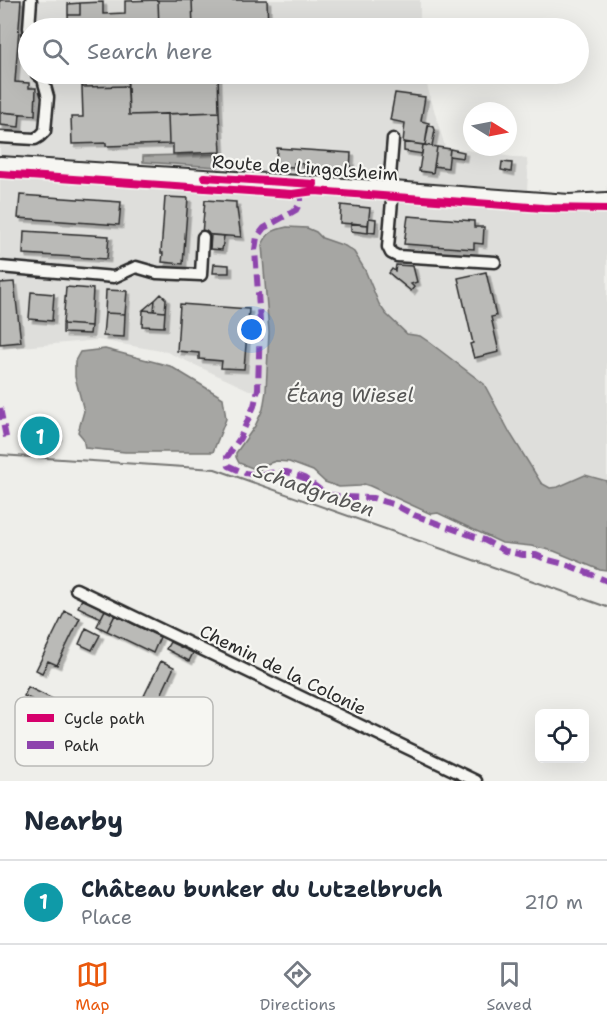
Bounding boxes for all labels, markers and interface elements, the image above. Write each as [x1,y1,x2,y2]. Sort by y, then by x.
search box [18,18,589,84]
icon: search [39,35,72,68]
text: Search here [87,37,213,66]
north arrow [463,102,517,156]
street label: Route de Lingolsheim [211,150,399,186]
your location [237,315,266,344]
water label: Étang Wiesel [286,382,414,408]
pin: 1 [20,414,60,458]
water label: Schadgraben [250,457,378,523]
street label: Chemin de la Colonie [196,619,370,721]
legend [15,697,213,766]
text: Cycle path [64,708,145,729]
map controls [535,709,589,763]
button: locate [535,709,589,763]
text: Path [64,735,99,756]
text: Nearby [24,803,123,838]
text: Château bunker du Lutzelbruch [81,875,443,904]
text: 1 [39,889,48,915]
text: 210 m [524,889,583,915]
text: Place [81,904,132,930]
tab: Map [75,958,109,1015]
tab: Directions [260,958,336,1015]
tab: Saved [486,958,532,1015]

